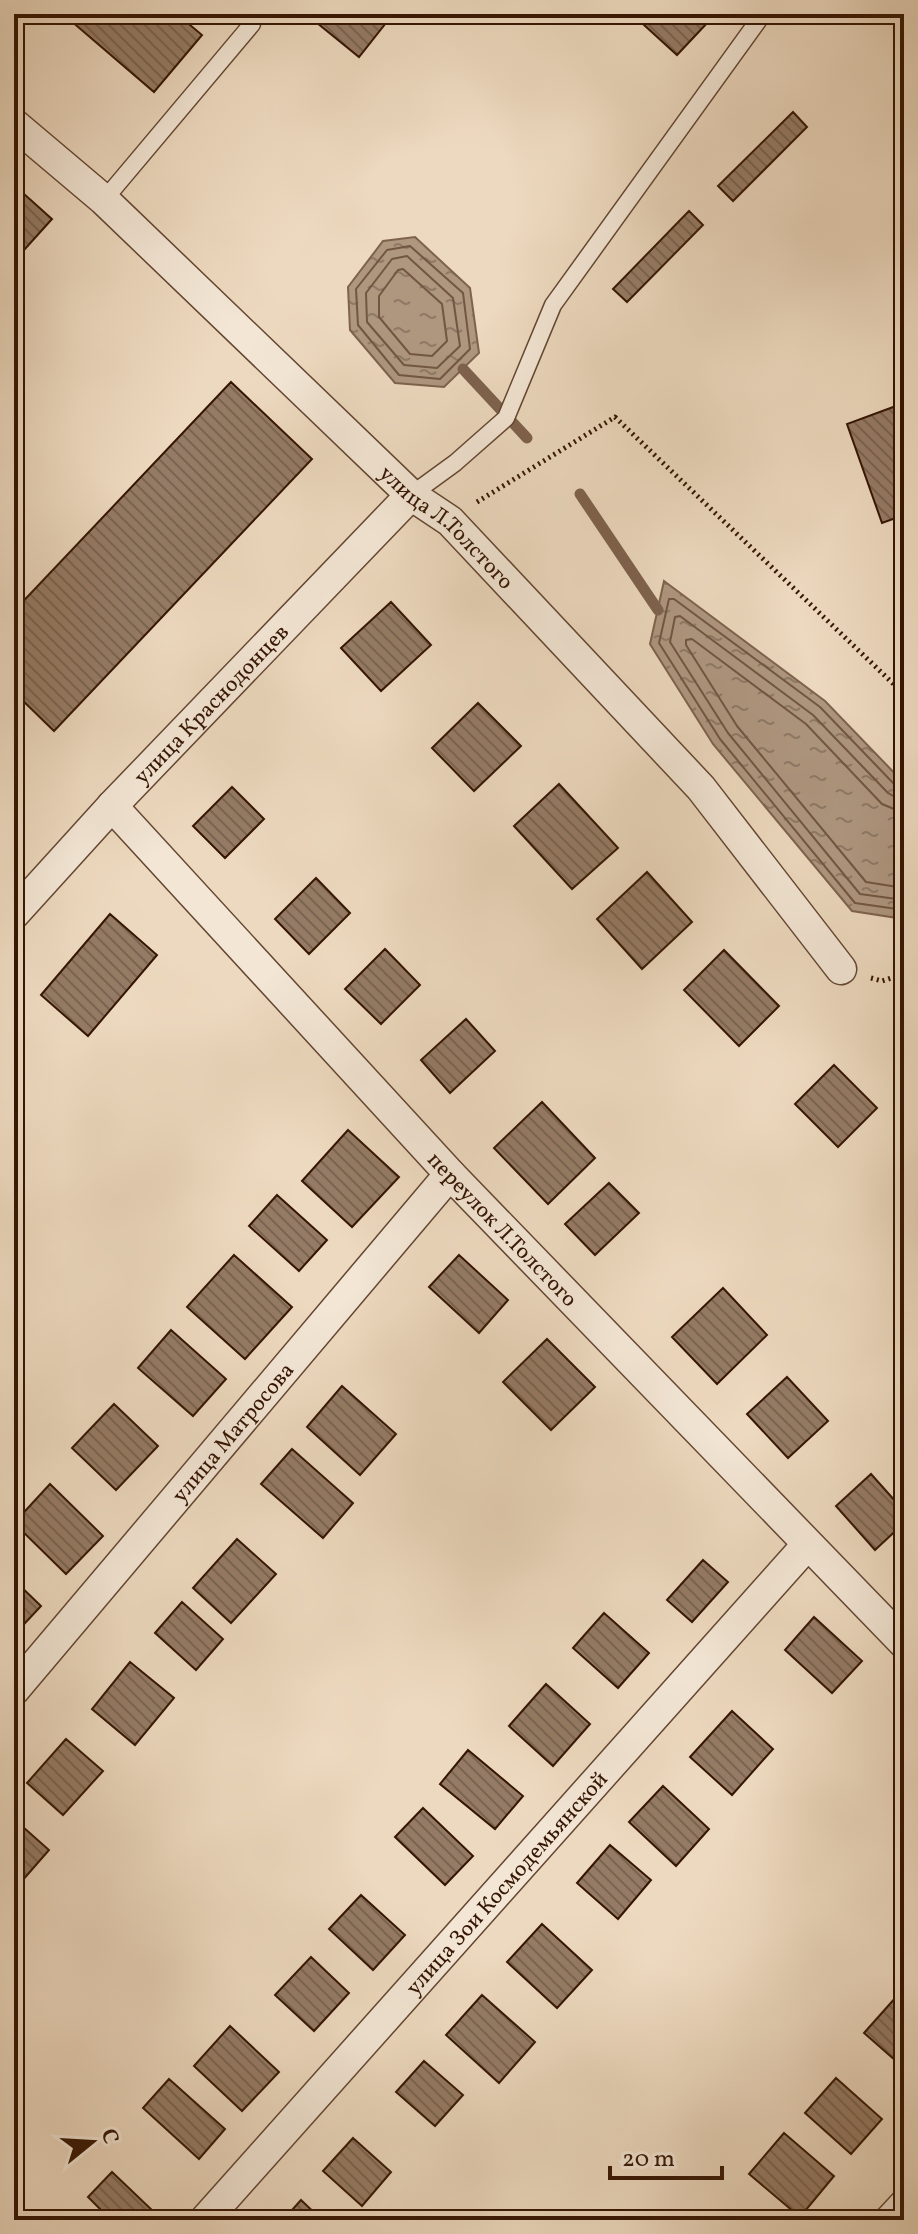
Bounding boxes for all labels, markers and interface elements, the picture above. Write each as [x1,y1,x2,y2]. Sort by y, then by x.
street label: улица Л.Толстого [371,459,520,597]
street label: улица Краснодонцев [128,618,297,792]
street label: переулок Л.Толстого [419,1146,584,1315]
street label: улица Матросова [166,1357,302,1510]
street label: улица Зои Космодемьянской [399,1766,616,2003]
north arrow [52,2102,132,2182]
text: С [92,2125,126,2148]
scale bar [610,2130,722,2180]
text: 20 m [622,2143,675,2177]

